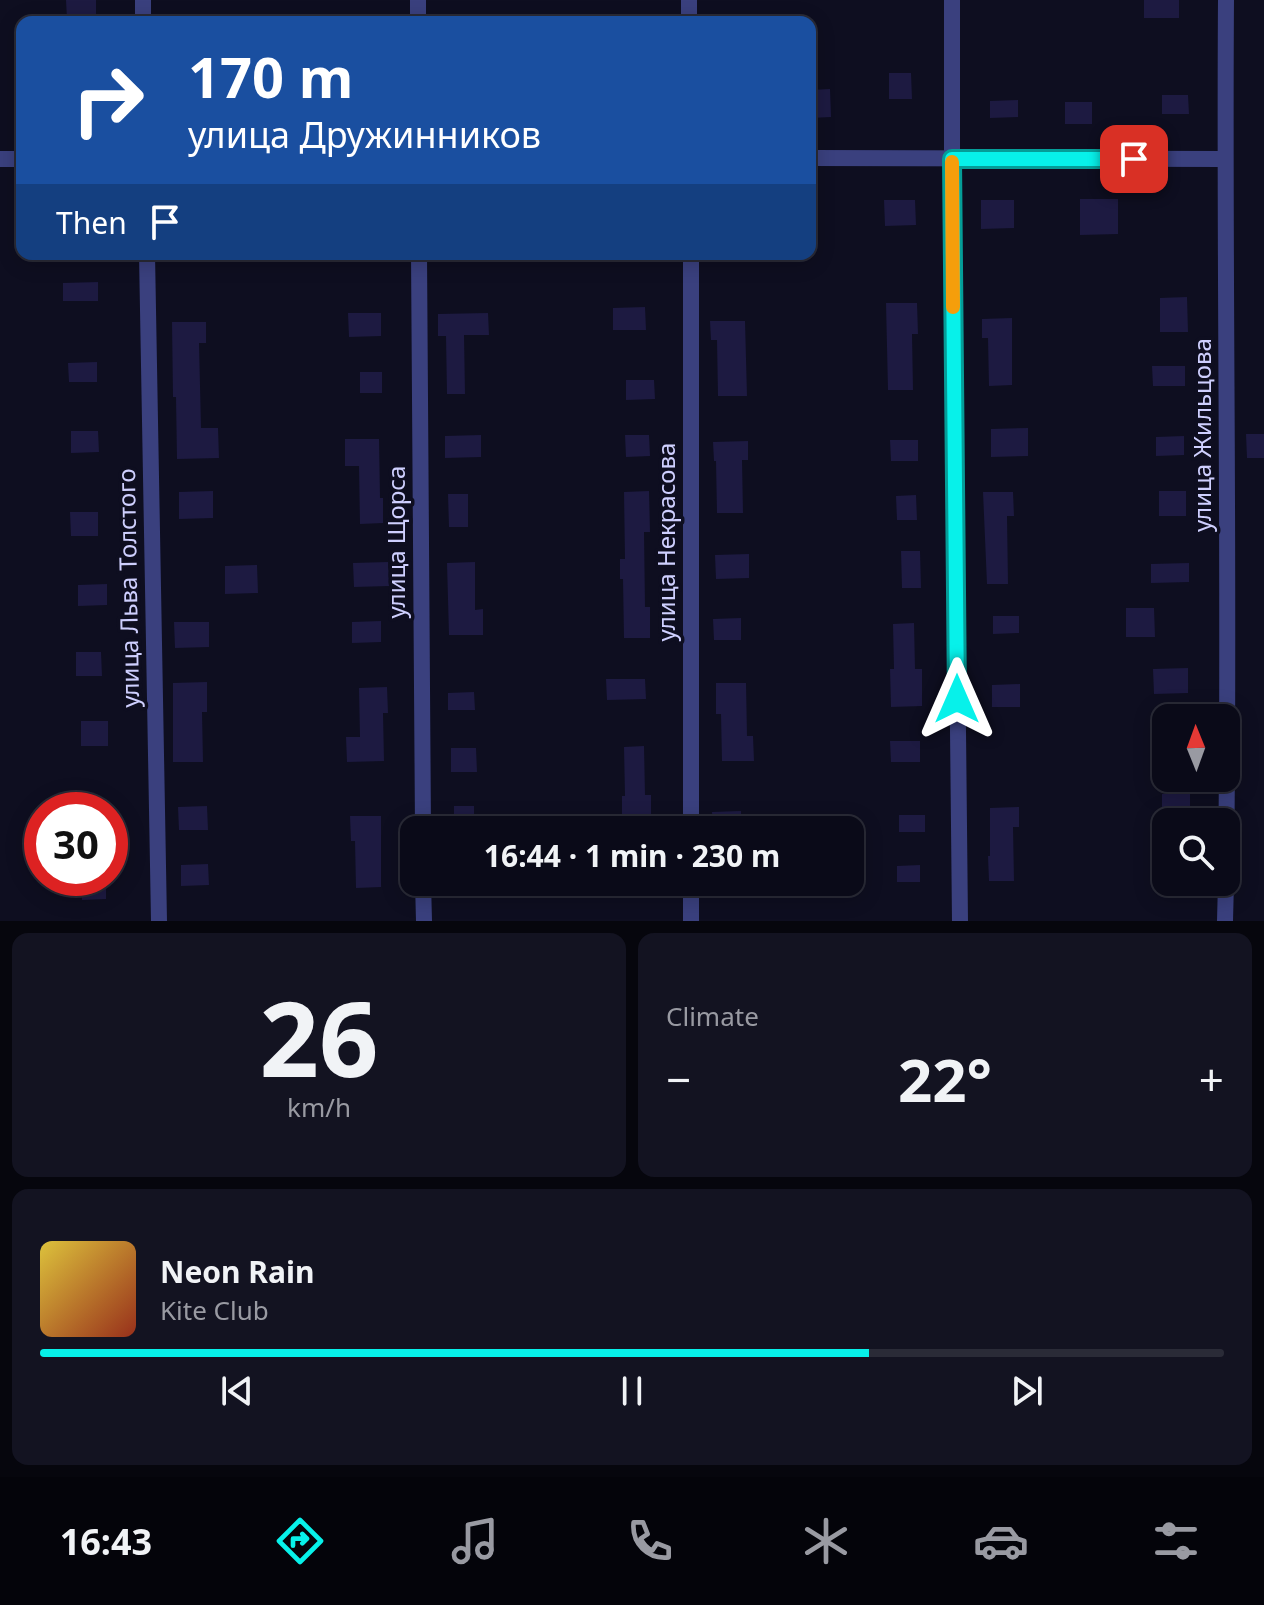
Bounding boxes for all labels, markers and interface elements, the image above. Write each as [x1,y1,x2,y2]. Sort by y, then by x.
text: 170 m [188,38,353,114]
icon: right [56,48,160,152]
text: улица Дружинников [188,110,541,159]
pin [1100,125,1168,193]
icon: arrive [1112,137,1156,181]
icon: arrive [143,200,187,244]
text: Then [56,202,127,243]
street label: улица Жильцова [1185,338,1218,532]
street label: улица Некрасова [649,443,682,641]
street label: улица Щорса [379,466,412,618]
street label: улица Льва Толстого [109,468,146,708]
position arrow [915,657,999,741]
north arrow [1152,704,1240,792]
map controls [1152,704,1240,896]
speed limit sign: 30 [24,792,128,896]
button: search [1152,808,1240,896]
text: 16:44 · 1 min · 230 m [484,835,780,876]
text: 26 [260,966,378,1107]
text: Climate [666,998,759,1034]
text: 22° [898,1038,992,1120]
text: − [666,1049,691,1109]
text: + [1199,1049,1224,1109]
text: km/h [287,1089,351,1125]
text: Neon Rain [160,1251,314,1292]
text: Kite Club [160,1292,269,1328]
icon: previous [215,1369,259,1413]
icon: pause [610,1369,654,1413]
icon: next [1005,1369,1049,1413]
icon: directions [272,1513,328,1569]
icon: music [447,1513,503,1569]
icon: phone [622,1513,678,1569]
icon: climate [798,1513,854,1569]
icon: car [973,1513,1029,1569]
icon: filters [1148,1513,1204,1569]
text: 16:43 [60,1517,152,1566]

